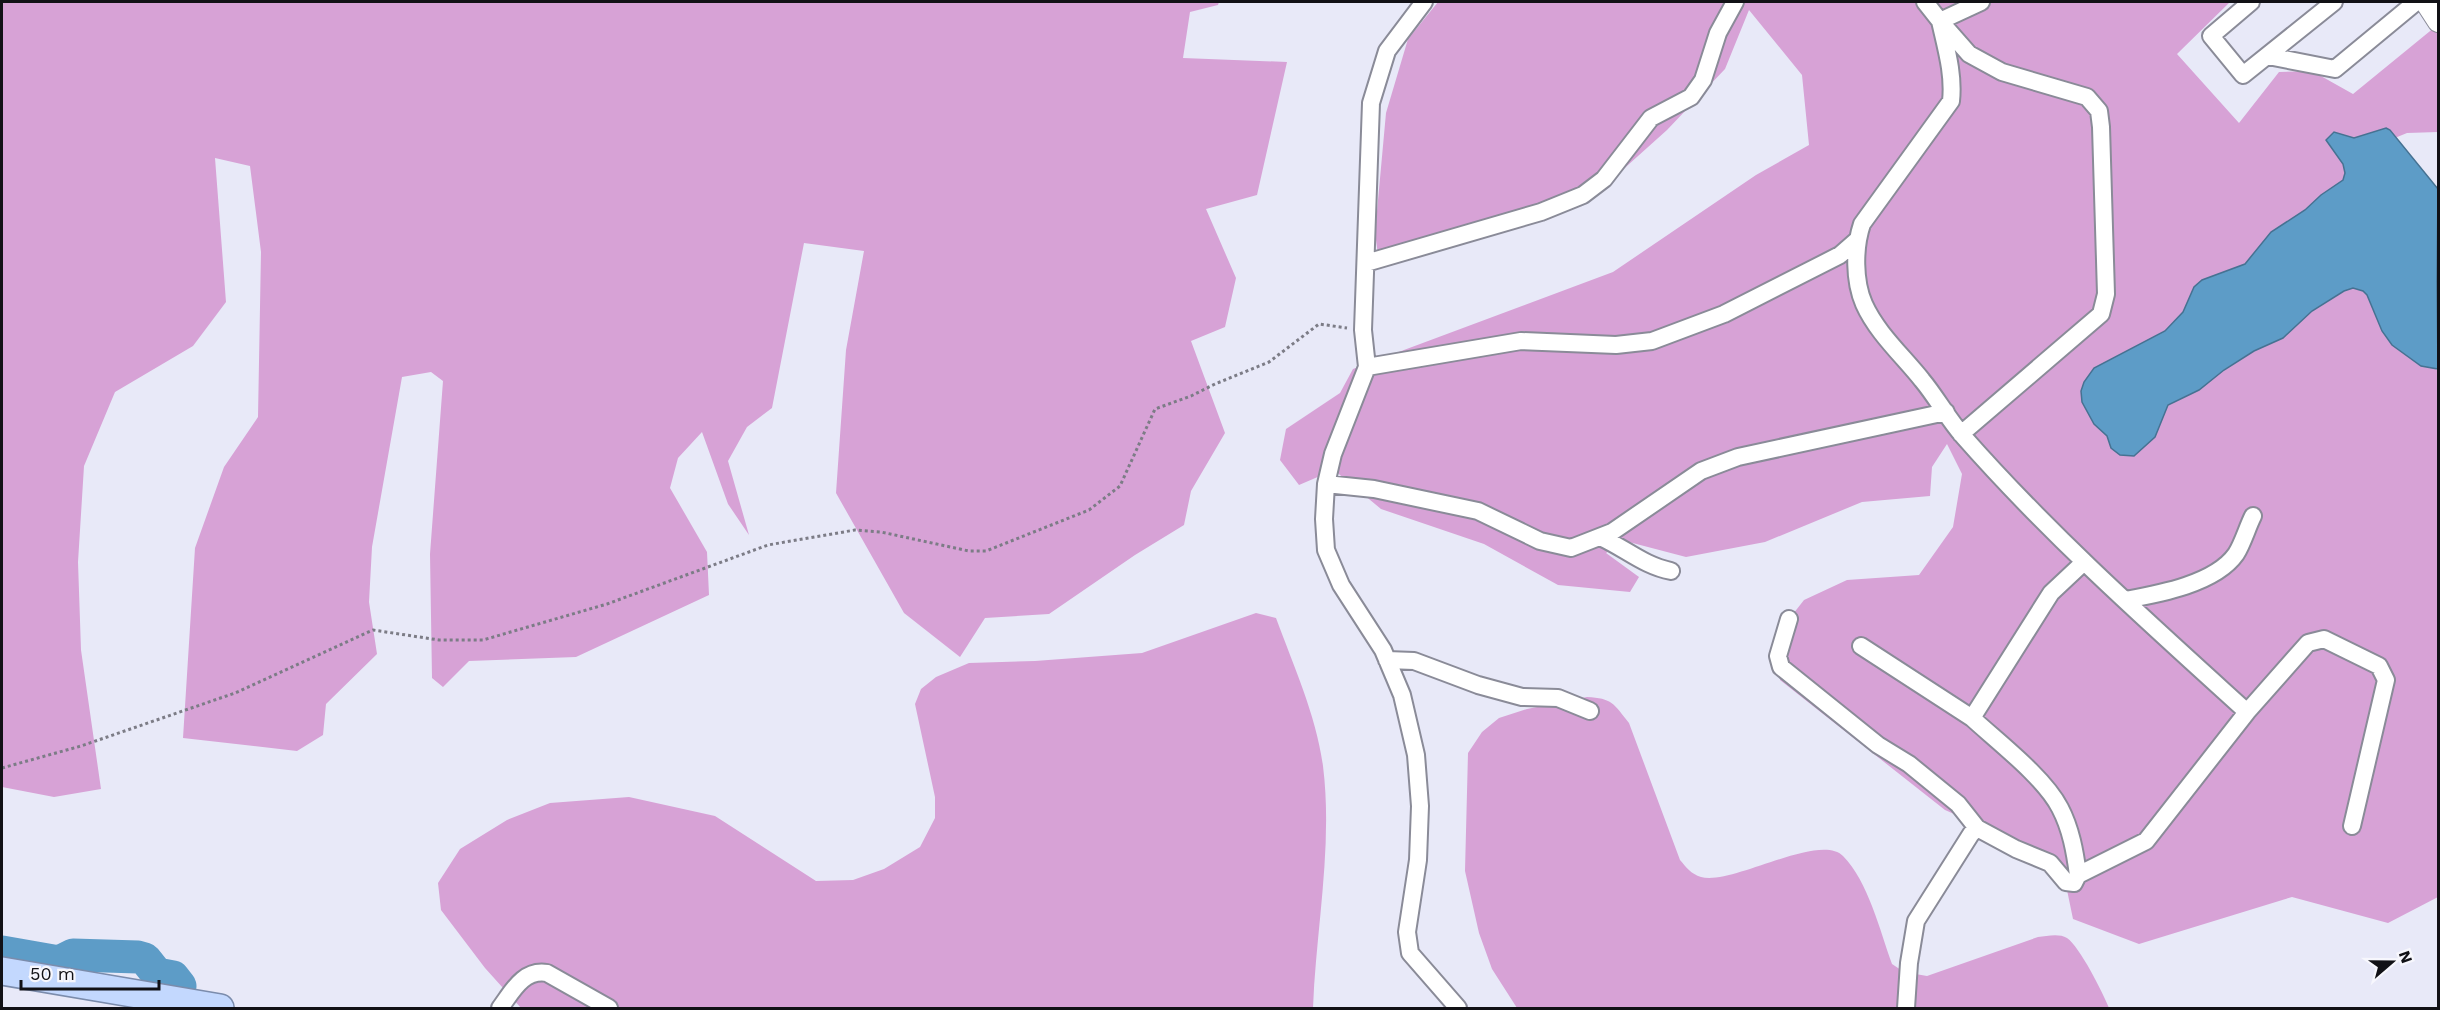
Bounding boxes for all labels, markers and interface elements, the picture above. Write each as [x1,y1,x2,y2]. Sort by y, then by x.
north arrow [2362,932,2422,992]
text: N [2395,948,2417,966]
scale bar [21,953,159,991]
text: 50 m [30,963,75,984]

